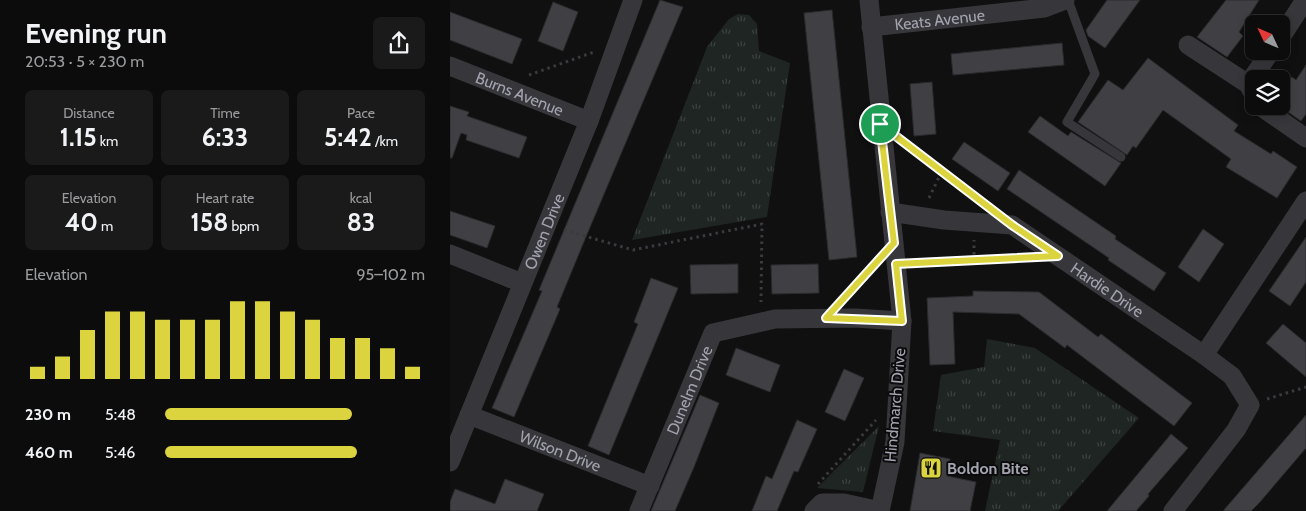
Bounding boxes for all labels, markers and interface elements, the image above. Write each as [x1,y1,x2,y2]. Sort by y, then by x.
street label: Keats Avenue [893,5,986,34]
north arrow [1245,15,1290,60]
map controls [1245,15,1290,115]
text: Evening run [25,16,167,50]
button: share [373,17,425,69]
text: 20:53 · 5 × 230 m [25,52,144,71]
street label: Burns Avenue [473,68,566,120]
button: layers [1245,70,1290,115]
pin [859,103,901,145]
text: Distance [63,104,115,122]
text: Time [210,104,240,122]
text: Pace [347,104,375,122]
icon: arrive [866,110,894,138]
text: 1.15 [60,122,97,152]
text: 6:33 [202,122,248,152]
text: 5:42 [324,122,372,152]
text: km [97,132,118,150]
text: /km [372,132,398,150]
text: Elevation [62,189,116,207]
text: Heart rate [196,189,254,207]
text: kcal [350,189,372,207]
street label: Owen Drive [520,191,568,272]
text: 40 [65,207,98,237]
text: 158 [191,207,228,237]
text: 83 [347,207,375,237]
text: m [98,217,113,235]
text: bpm [228,217,259,235]
street label: Hardie Drive [1067,258,1147,321]
text: Elevation [25,265,88,284]
text: 95–102 m [356,265,425,284]
street label: Dunelm Drive [662,343,716,437]
street label: Hindmarch Drive [881,347,909,463]
text: 230 m [25,405,71,424]
text: 5:48 [105,405,136,424]
street label: Wilson Drive [517,426,604,475]
text: 460 m [25,443,73,462]
text: 5:46 [105,443,135,462]
restaurant icon: Boldon Bite [919,456,943,480]
place label: Boldon Bite [947,459,1028,478]

